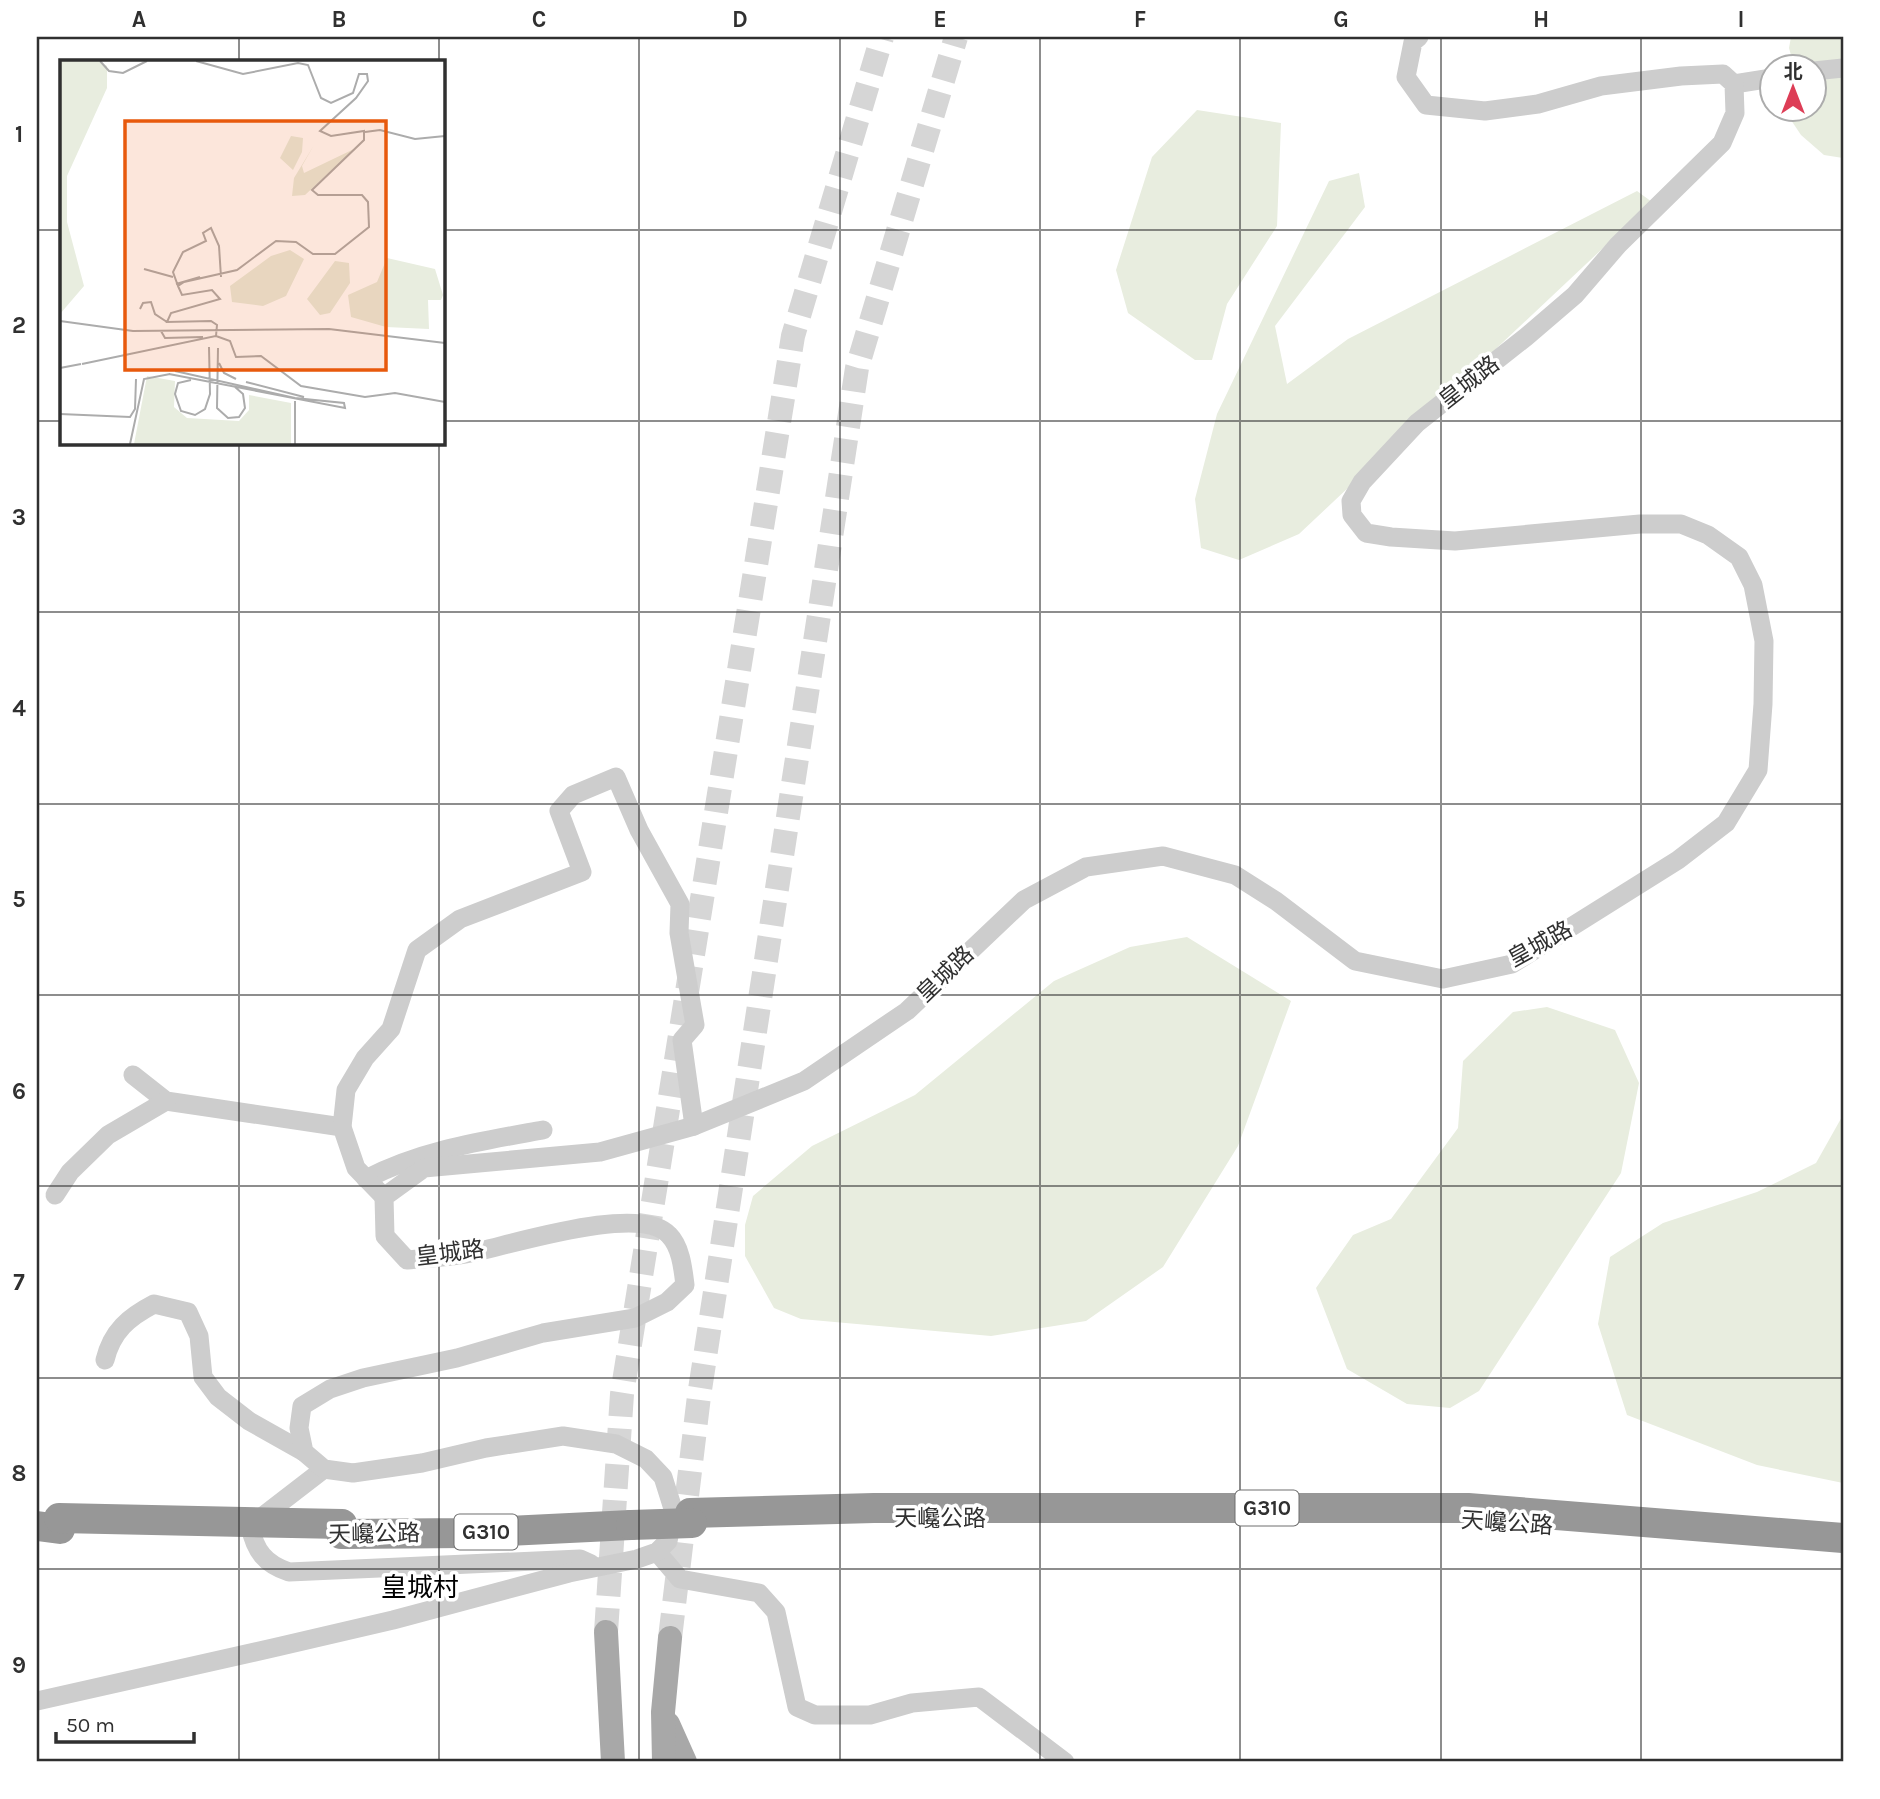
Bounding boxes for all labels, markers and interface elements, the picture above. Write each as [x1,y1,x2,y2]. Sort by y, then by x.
text: A [132,6,146,33]
text: B [332,6,346,33]
text: C [532,6,546,33]
text: D [732,6,748,33]
text: E [933,6,947,33]
text: F [1134,6,1146,33]
text: G [1333,6,1349,33]
text: H [1533,6,1549,33]
text: I [1737,6,1745,33]
north arrow [1758,52,1828,122]
inset map [60,60,444,444]
text: 北 [1783,61,1803,83]
text: 1 [15,121,23,148]
text: 2 [12,312,26,339]
street label: 皇城路 [1434,350,1504,414]
text: 3 [12,504,26,531]
text: 4 [12,695,26,722]
text: 5 [12,886,26,913]
street label: 皇城路 [1503,915,1577,973]
street label: 皇城路 [911,940,979,1008]
text: 6 [12,1078,26,1105]
street label: 皇城路 [414,1235,486,1271]
text: 7 [13,1269,25,1296]
text: 8 [12,1460,26,1487]
road number: G310 [1236,1490,1298,1526]
street label: 天巉公路 [894,1505,986,1532]
street label: 天巉公路 [1460,1506,1554,1540]
road number: G310 [454,1514,518,1550]
street label: 天巉公路 [328,1520,420,1548]
district label: 皇城村 [381,1572,459,1603]
text: 9 [12,1652,26,1679]
scale bar [56,1701,194,1745]
text: 50 m [66,1713,115,1737]

